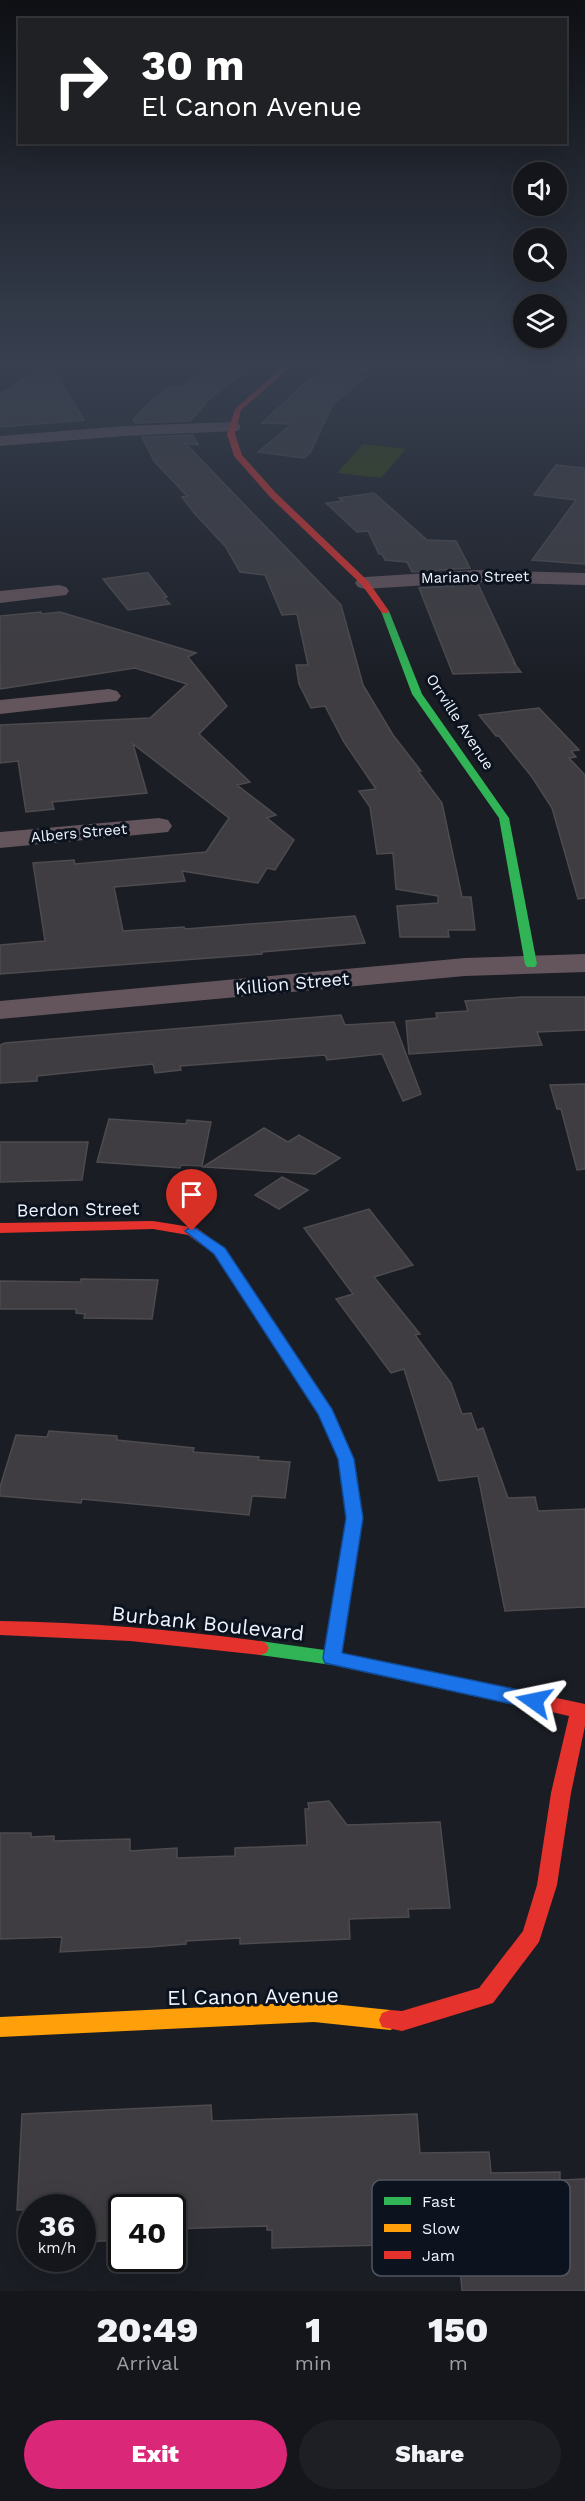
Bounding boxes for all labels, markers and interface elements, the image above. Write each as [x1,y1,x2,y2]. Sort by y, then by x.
text: 30 m [141,41,245,90]
icon: right [42,42,120,120]
text: El Canon Avenue [141,91,362,123]
map controls [513,162,567,348]
button: sound [513,162,567,216]
button: search [513,228,567,282]
button: layers [513,294,567,348]
street label: Mariano Street [421,567,530,587]
street label: Orrville Avenue [422,671,498,773]
street label: Albers Street [30,820,129,846]
street label: Killion Street [234,968,350,998]
pin [166,1169,217,1231]
icon: arrive [175,1178,208,1211]
street label: Berdon Street [16,1197,140,1221]
street label: Burbank Boulevard [111,1600,305,1646]
position arrow [502,1669,566,1733]
street label: El Canon Avenue [167,1982,339,2010]
legend [372,2180,570,2276]
text: Fast [422,2192,455,2211]
speed limit sign: 40 [108,2194,186,2272]
text: 36 [39,2208,75,2243]
text: Slow [422,2219,460,2238]
text: km/h [38,2239,76,2257]
text: Jam [422,2246,455,2265]
text: 20:49 [96,2309,198,2351]
text: 1 [305,2309,321,2351]
text: 150 [428,2309,489,2351]
text: Arrival [116,2351,179,2375]
text: min [295,2351,332,2375]
text: m [449,2351,468,2375]
button: Exit [24,2420,287,2489]
button: Share [299,2420,561,2489]

